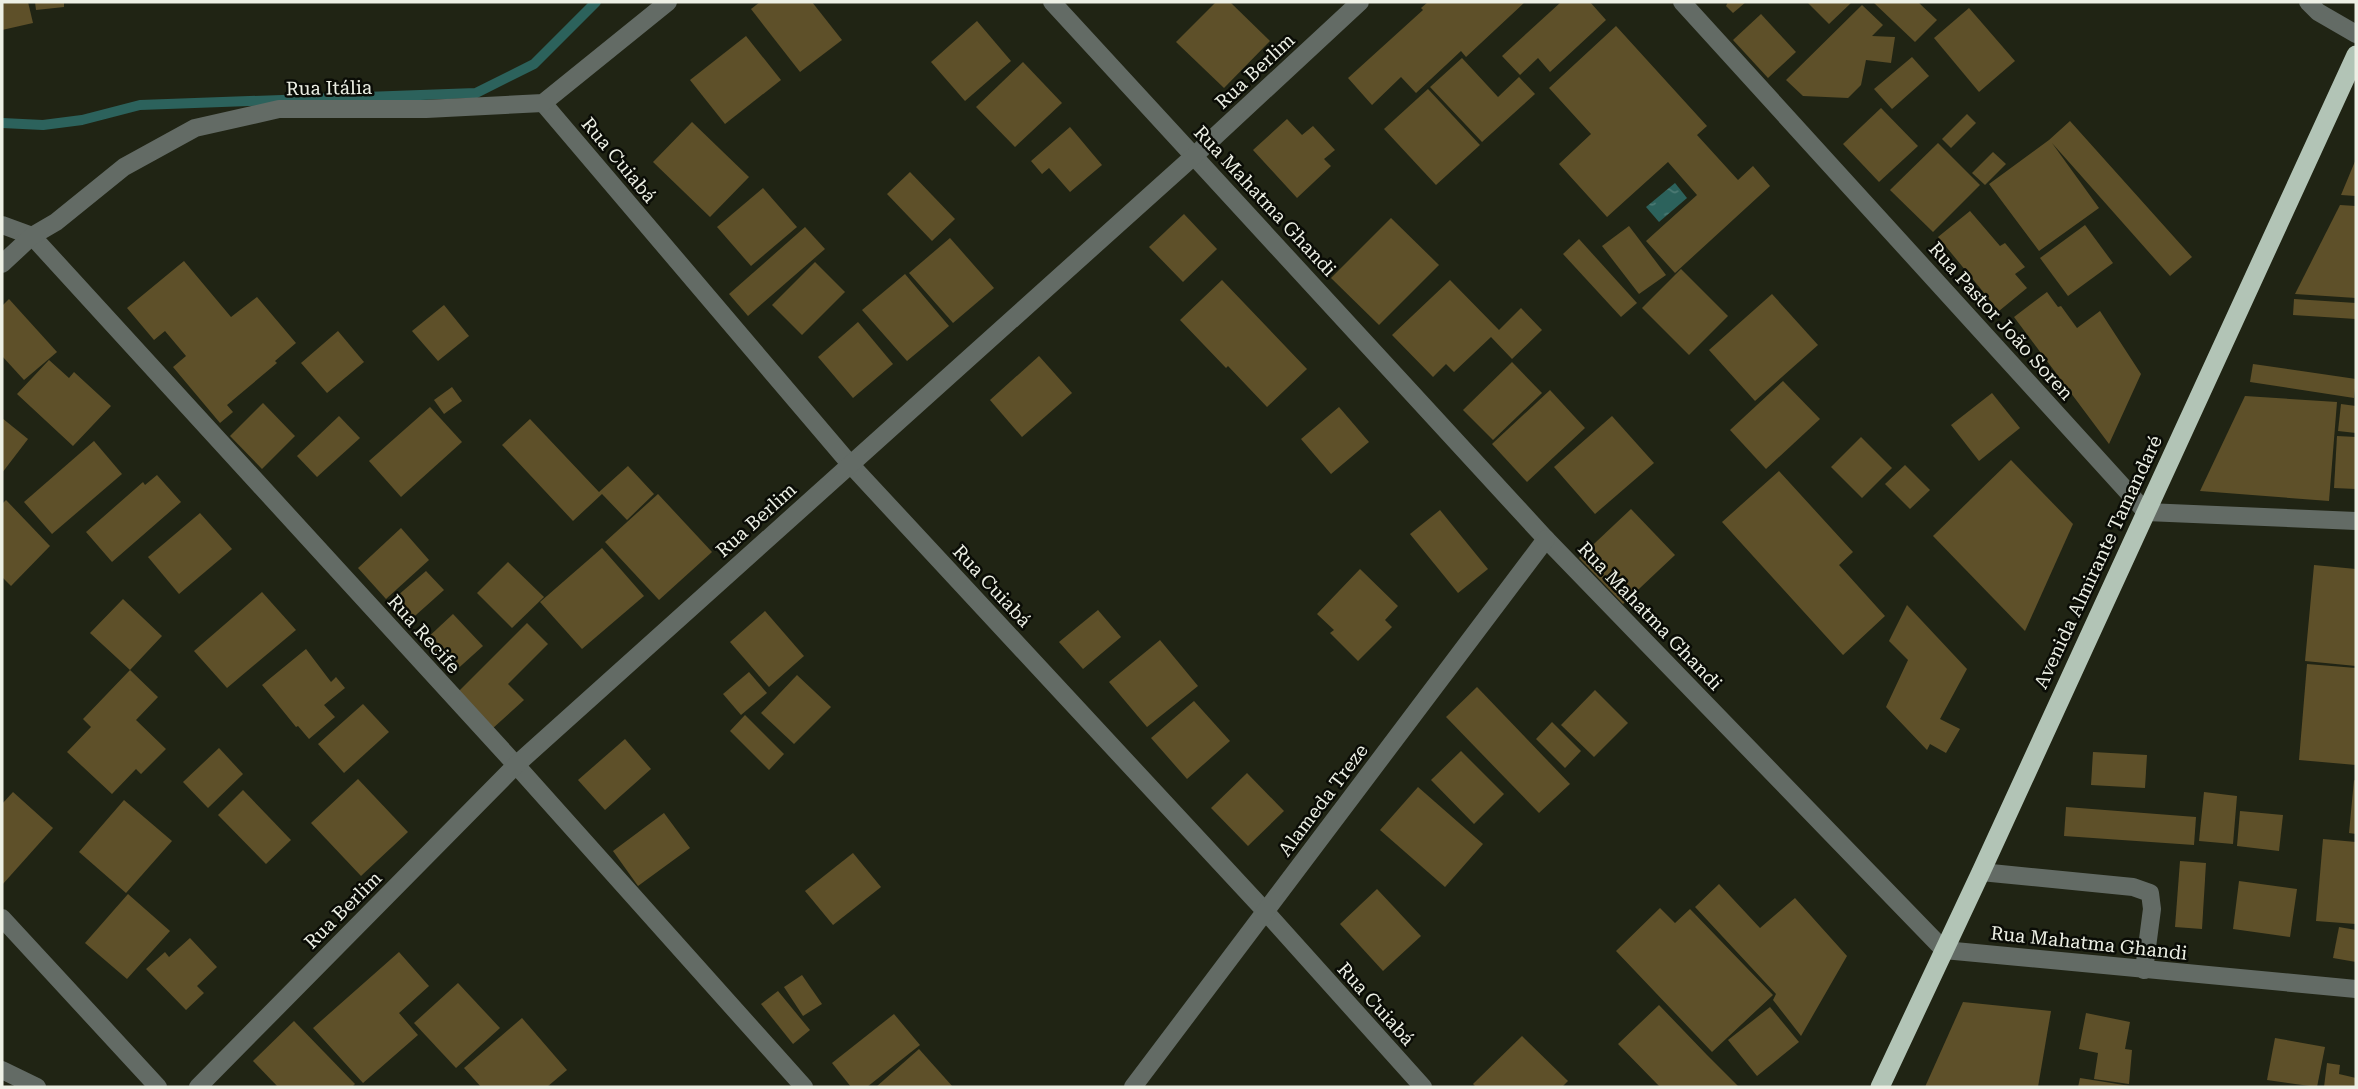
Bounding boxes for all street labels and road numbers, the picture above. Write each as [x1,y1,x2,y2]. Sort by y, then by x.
street label: Rua Berlim [1211,28,1299,114]
street label: Rua Itália [286,76,373,100]
street label: Rua Cuiabá [577,113,662,208]
street label: Rua Mahatma Ghandi [1189,121,1341,281]
street label: Rua Pastor João Soren [1924,237,2078,405]
street label: Avenida Almirante Tamandaré [2029,432,2167,692]
street label: Rua Berlim [711,478,801,562]
street label: Rua Mahatma Ghandi [1573,537,1727,695]
street label: Rua Cuiabá [948,540,1036,632]
street label: Rua Recife [383,590,465,678]
street label: Alameda Treze [1273,739,1373,861]
street label: Rua Berlim [299,866,387,954]
street label: Rua Mahatma Ghandi [1990,921,2188,965]
street label: Rua Cuiabá [1333,958,1420,1051]

